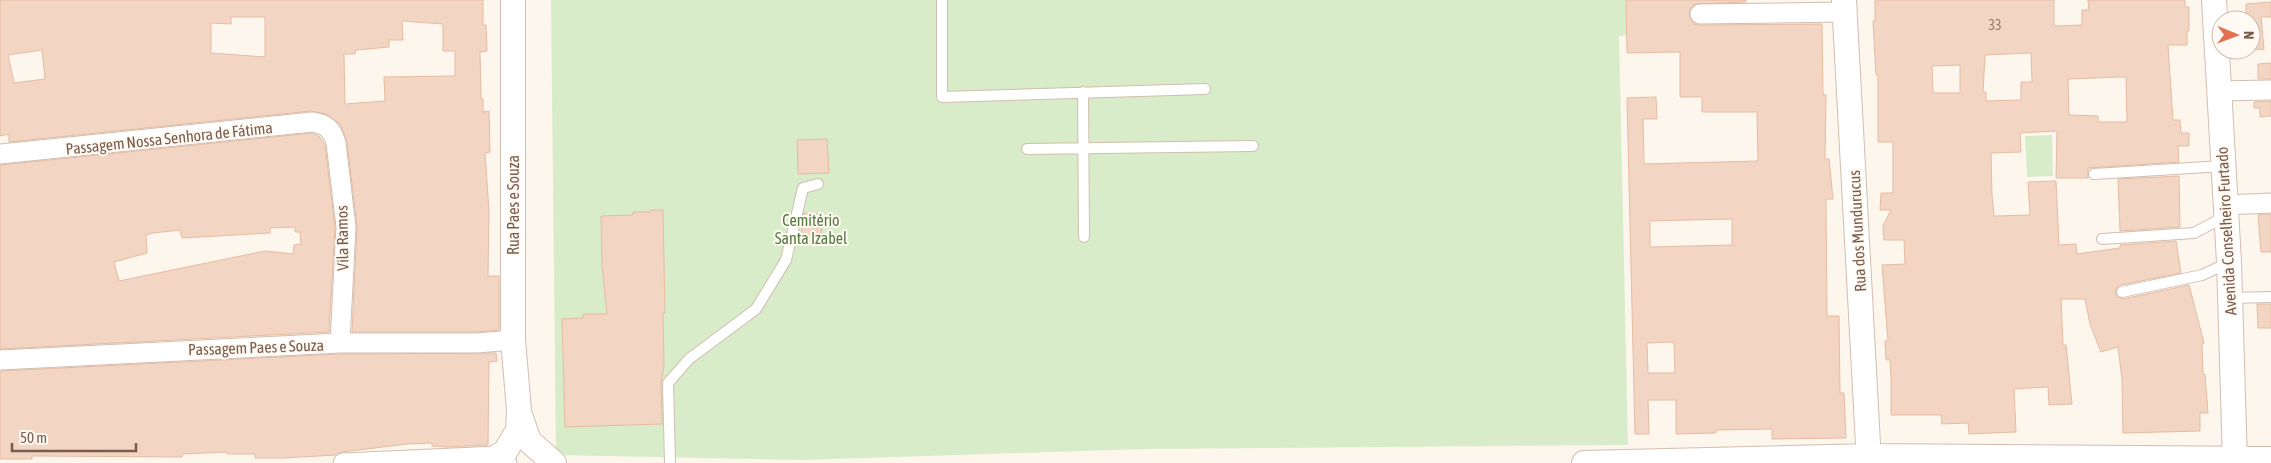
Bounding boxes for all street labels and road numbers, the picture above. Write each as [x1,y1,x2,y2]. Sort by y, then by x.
street label: Passagem Nossa Senhora de Fátima [65,118,273,159]
street label: Avenida Conselheiro Furtado [2213,146,2239,316]
street label: Rua Paes e Souza [504,155,522,255]
street label: Rua dos Mundurucus [1845,169,1869,292]
street label: Vila Ramos [332,205,352,271]
street label: Passagem Paes e Souza [188,336,324,359]

